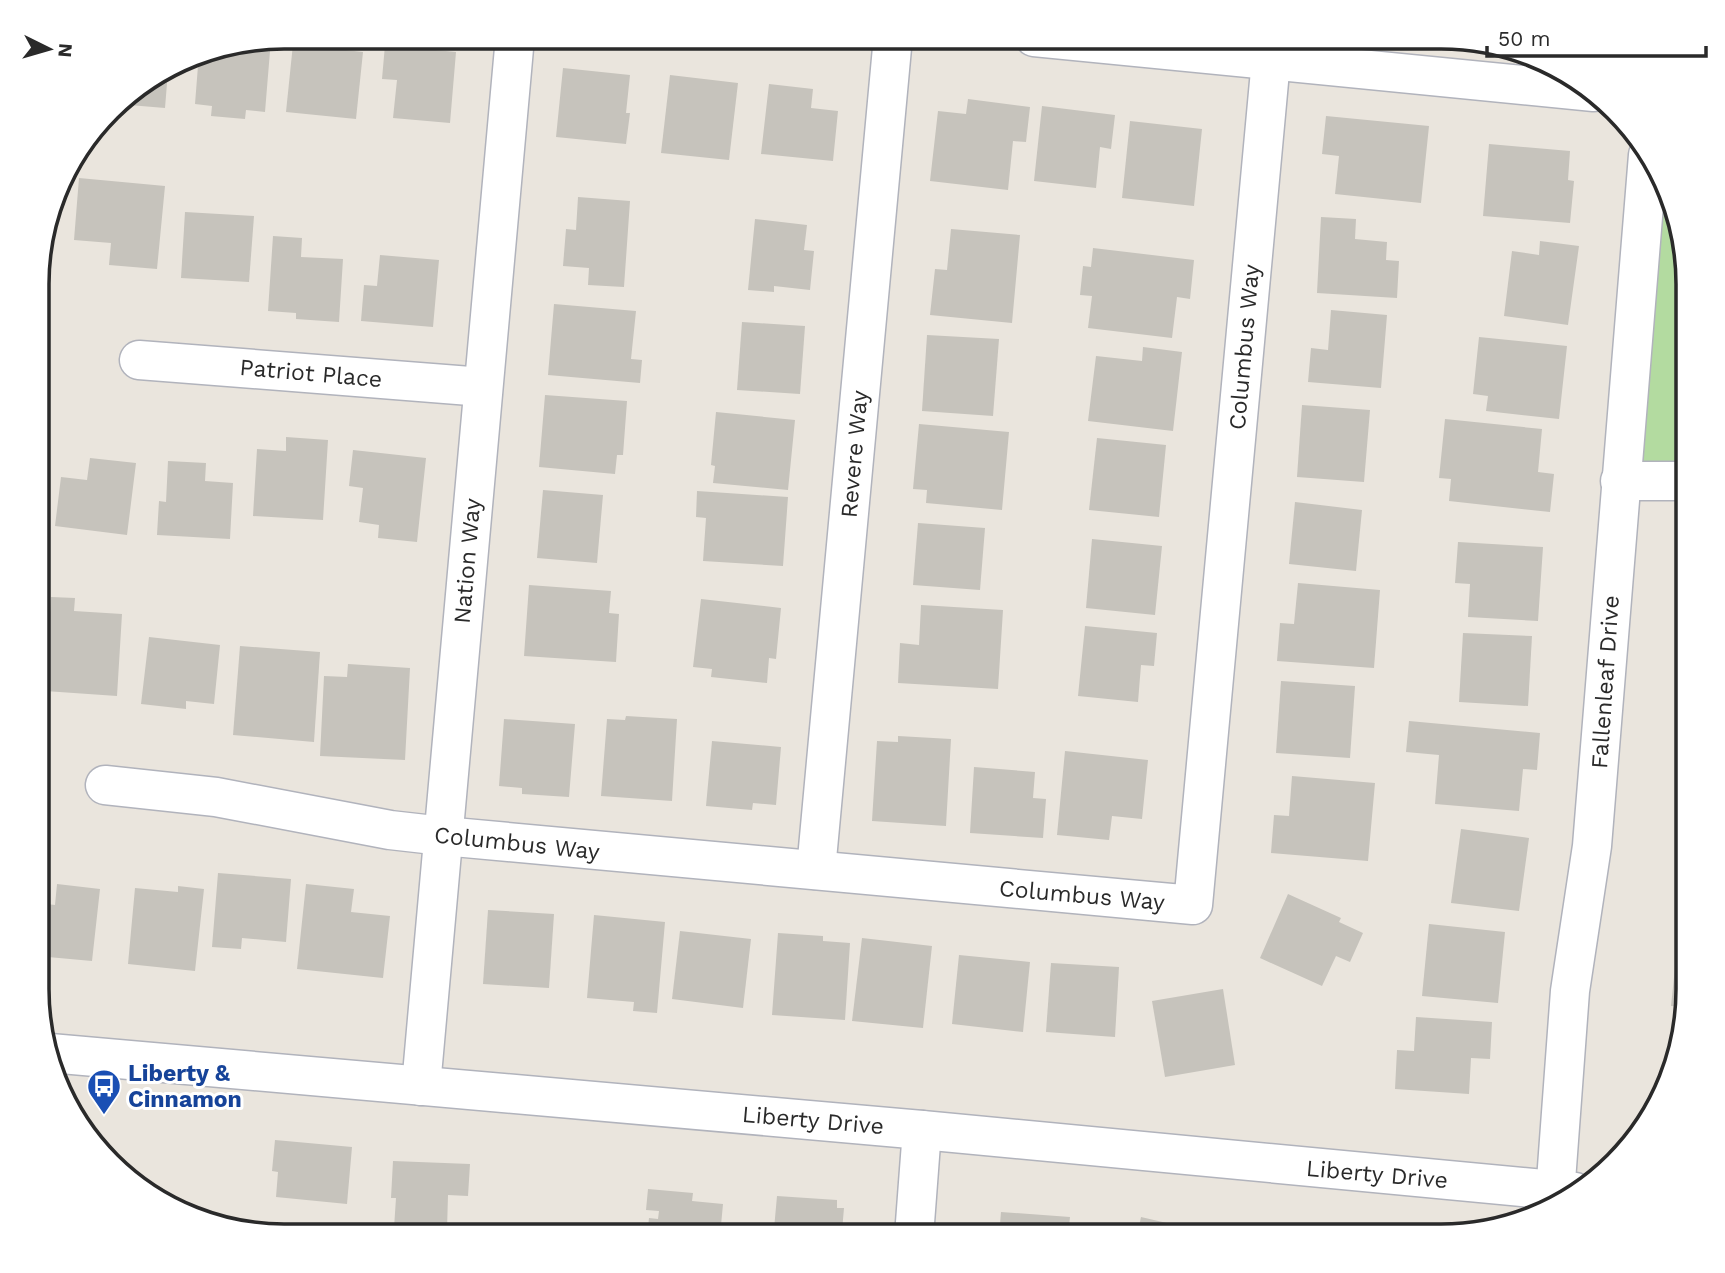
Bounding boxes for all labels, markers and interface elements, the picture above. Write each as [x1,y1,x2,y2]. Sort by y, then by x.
north arrow [14,14,84,84]
scale bar [1487,14,1706,58]
text: 50 m [1498,26,1550,51]
text: N [53,42,78,58]
street label: Columbus Way [1224,263,1265,431]
street label: Patriot Place [239,354,383,393]
street label: Revere Way [835,389,874,519]
street label: Nation Way [449,497,486,625]
street label: Fallenleaf Drive [1586,594,1625,770]
street label: Columbus Way [433,821,601,866]
street label: Columbus Way [998,875,1166,916]
place label: Liberty & Cinnamon [128,1060,242,1113]
bus stop icon: Liberty & Cinnamon [85,1067,123,1116]
street label: Liberty Drive [741,1101,885,1140]
street label: Liberty Drive [1305,1155,1449,1194]

